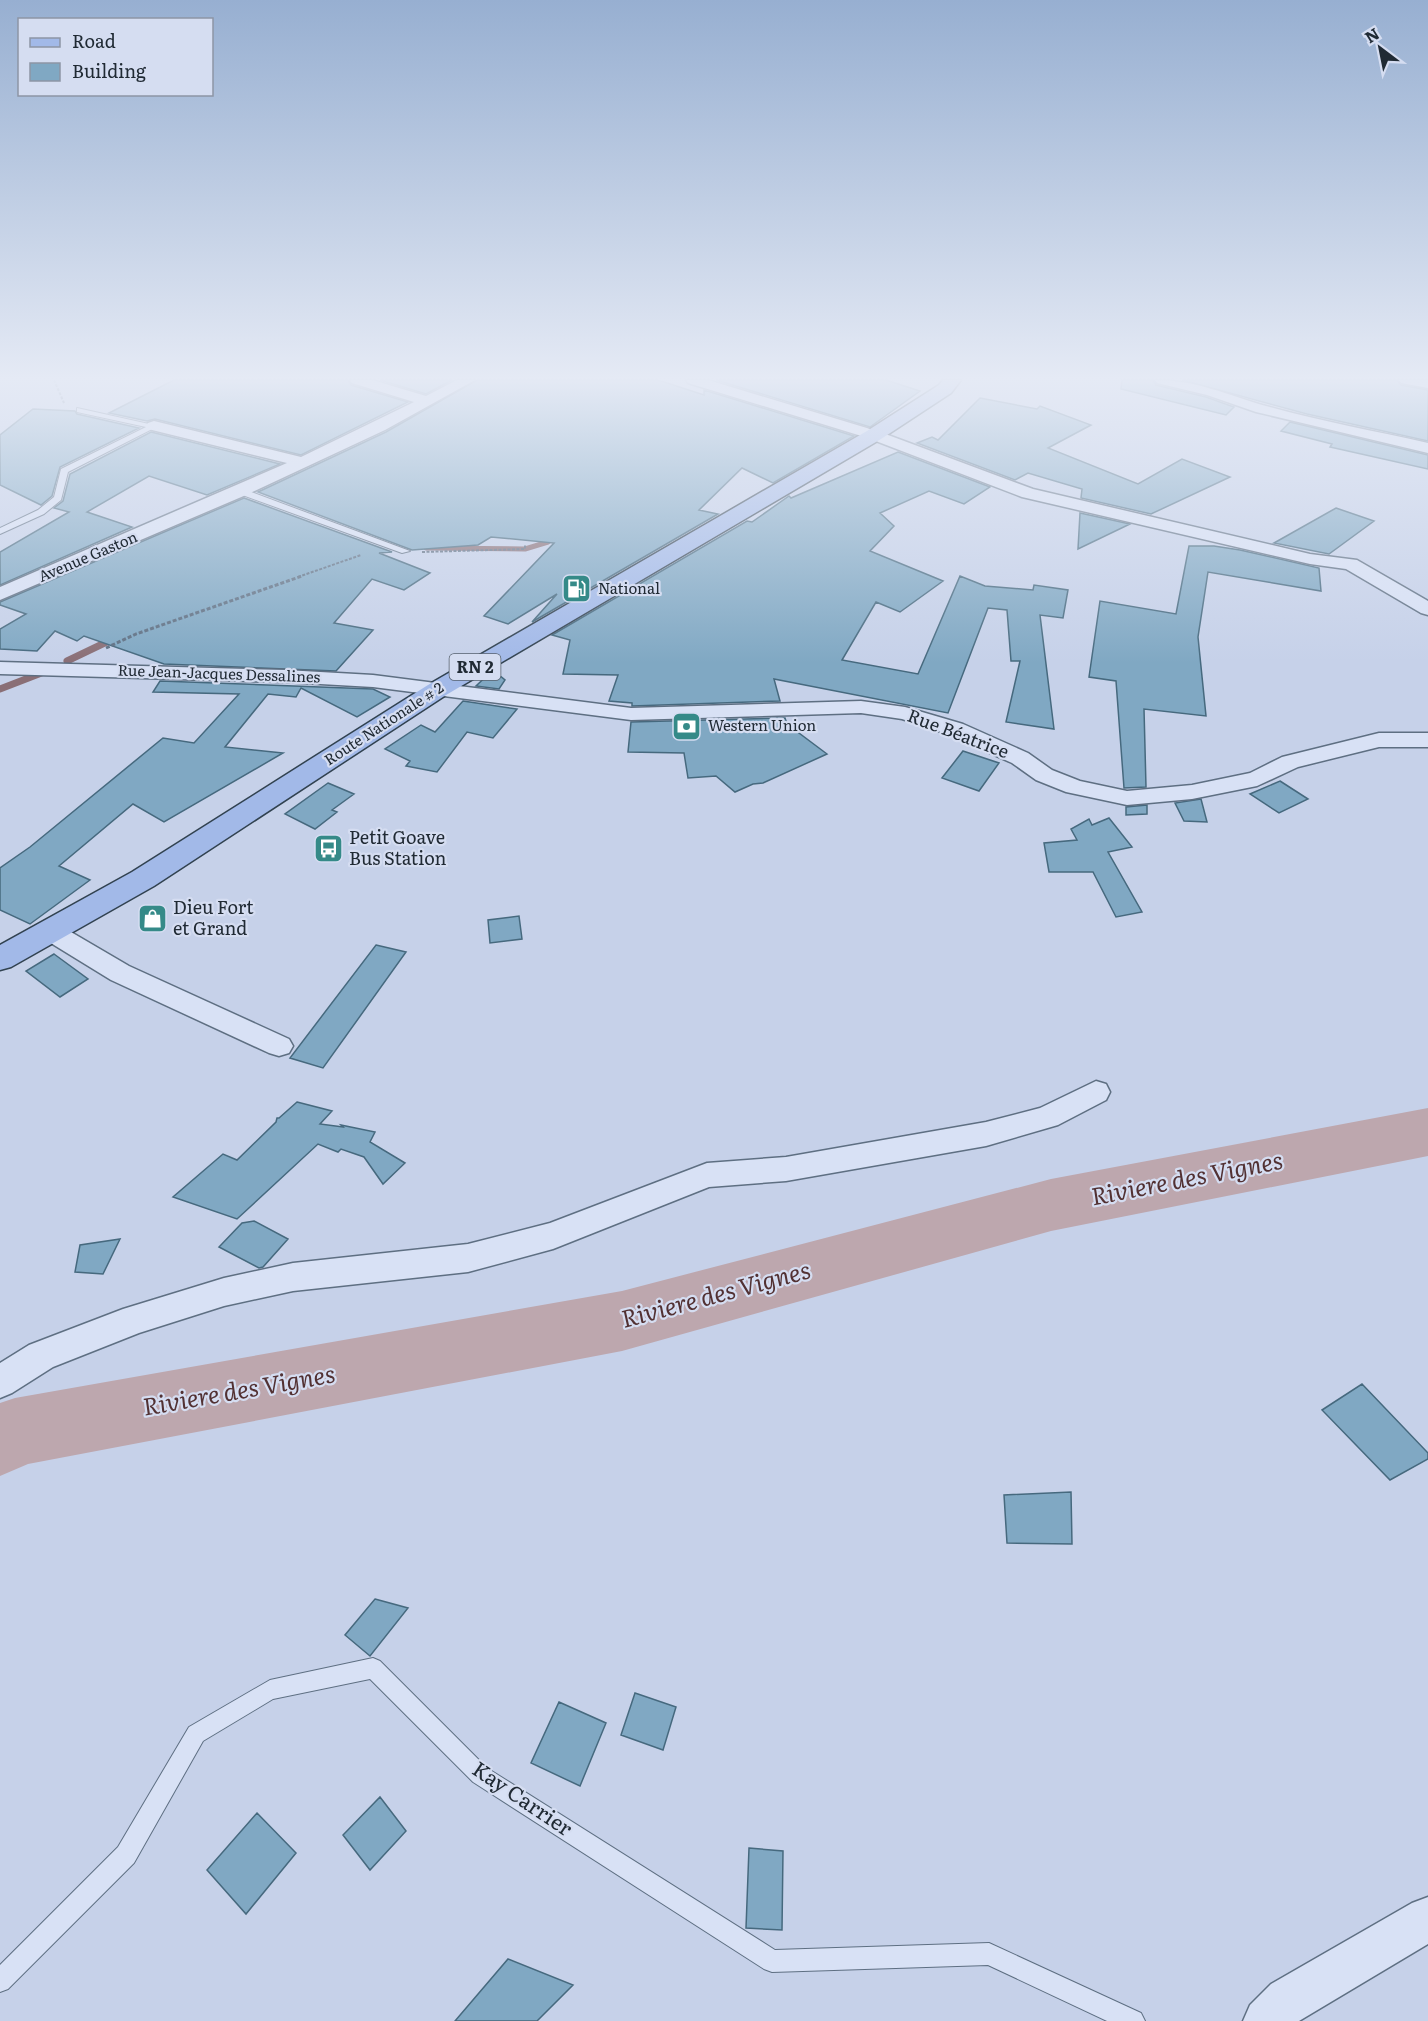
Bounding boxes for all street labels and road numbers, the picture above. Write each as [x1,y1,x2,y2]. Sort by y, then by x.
street label: Avenue Gaston [34,524,141,587]
road number: RN 2 [450,654,500,680]
street label: Rue Jean-Jacques Dessalines [117,657,321,688]
street label: Route Nationale # 2 [319,675,448,770]
street label: Rue Béatrice [904,701,1013,764]
street label: Kay Carrier [467,1752,580,1842]

